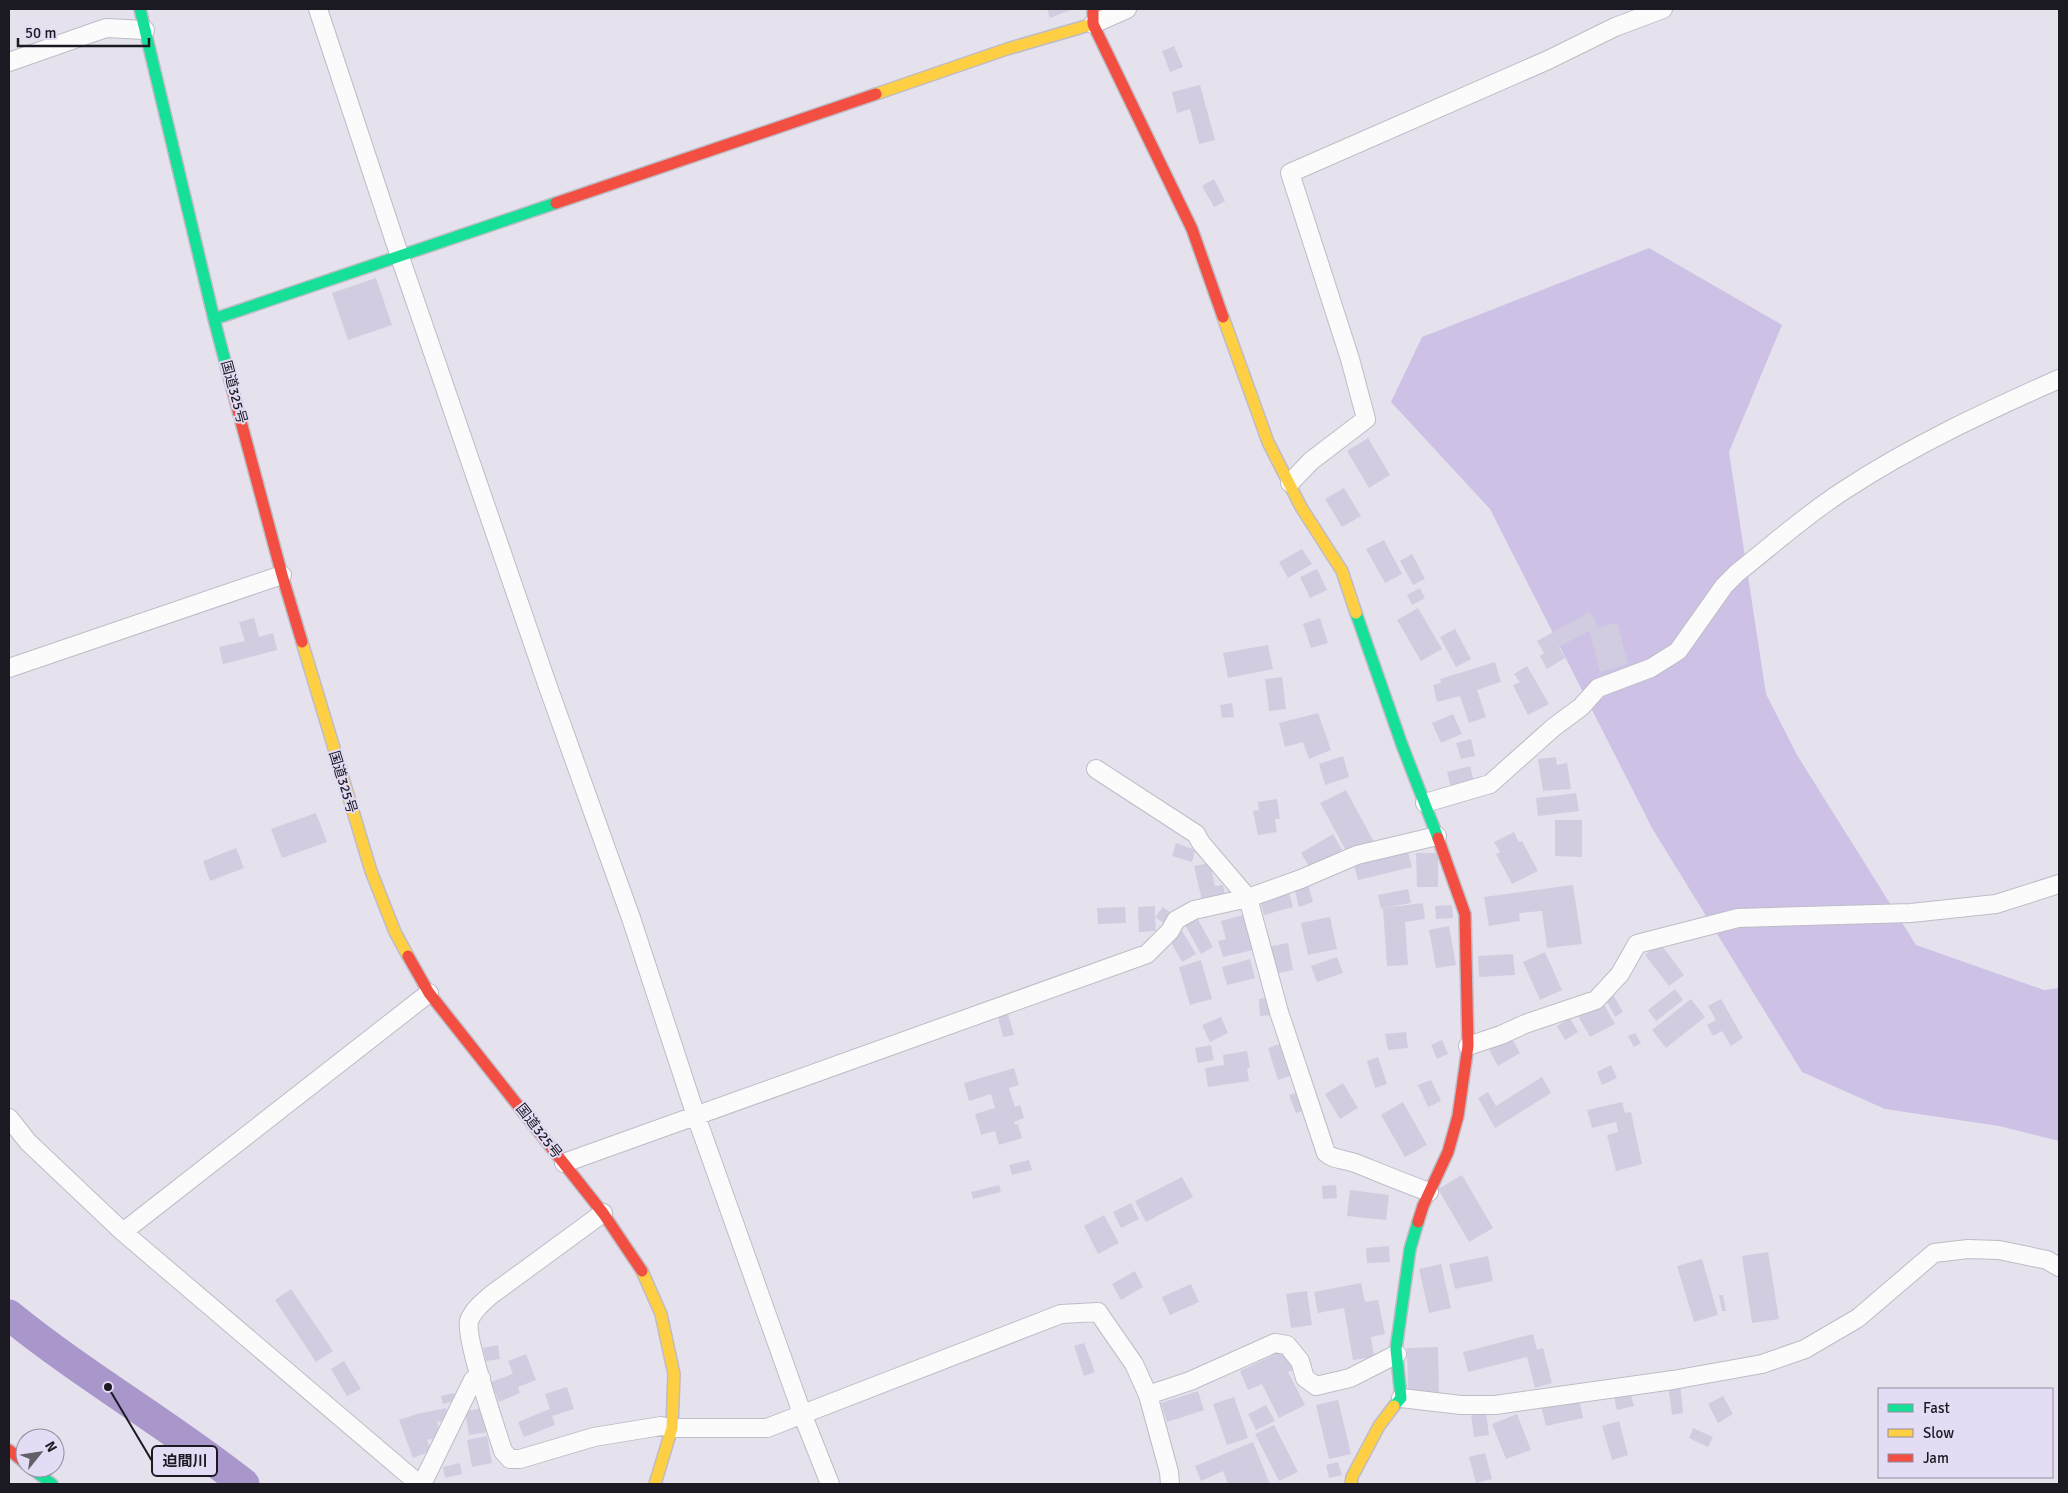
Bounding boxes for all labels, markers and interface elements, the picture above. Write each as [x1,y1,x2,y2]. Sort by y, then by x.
scale bar [18,15,149,47]
text: 50 m [25,24,56,42]
street label: 国道325号 [217,359,251,425]
street label: 国道325号 [325,749,361,815]
street label: 国道325号 [512,1100,566,1162]
legend [1878,1388,2053,1478]
text: Fast [1923,1399,1950,1417]
text: Slow [1923,1424,1954,1442]
north arrow [15,1428,65,1478]
text: N [41,1438,61,1455]
callout: 迫間川 [152,1446,217,1476]
text: Jam [1923,1449,1949,1467]
text: 迫間川 [162,1452,208,1470]

